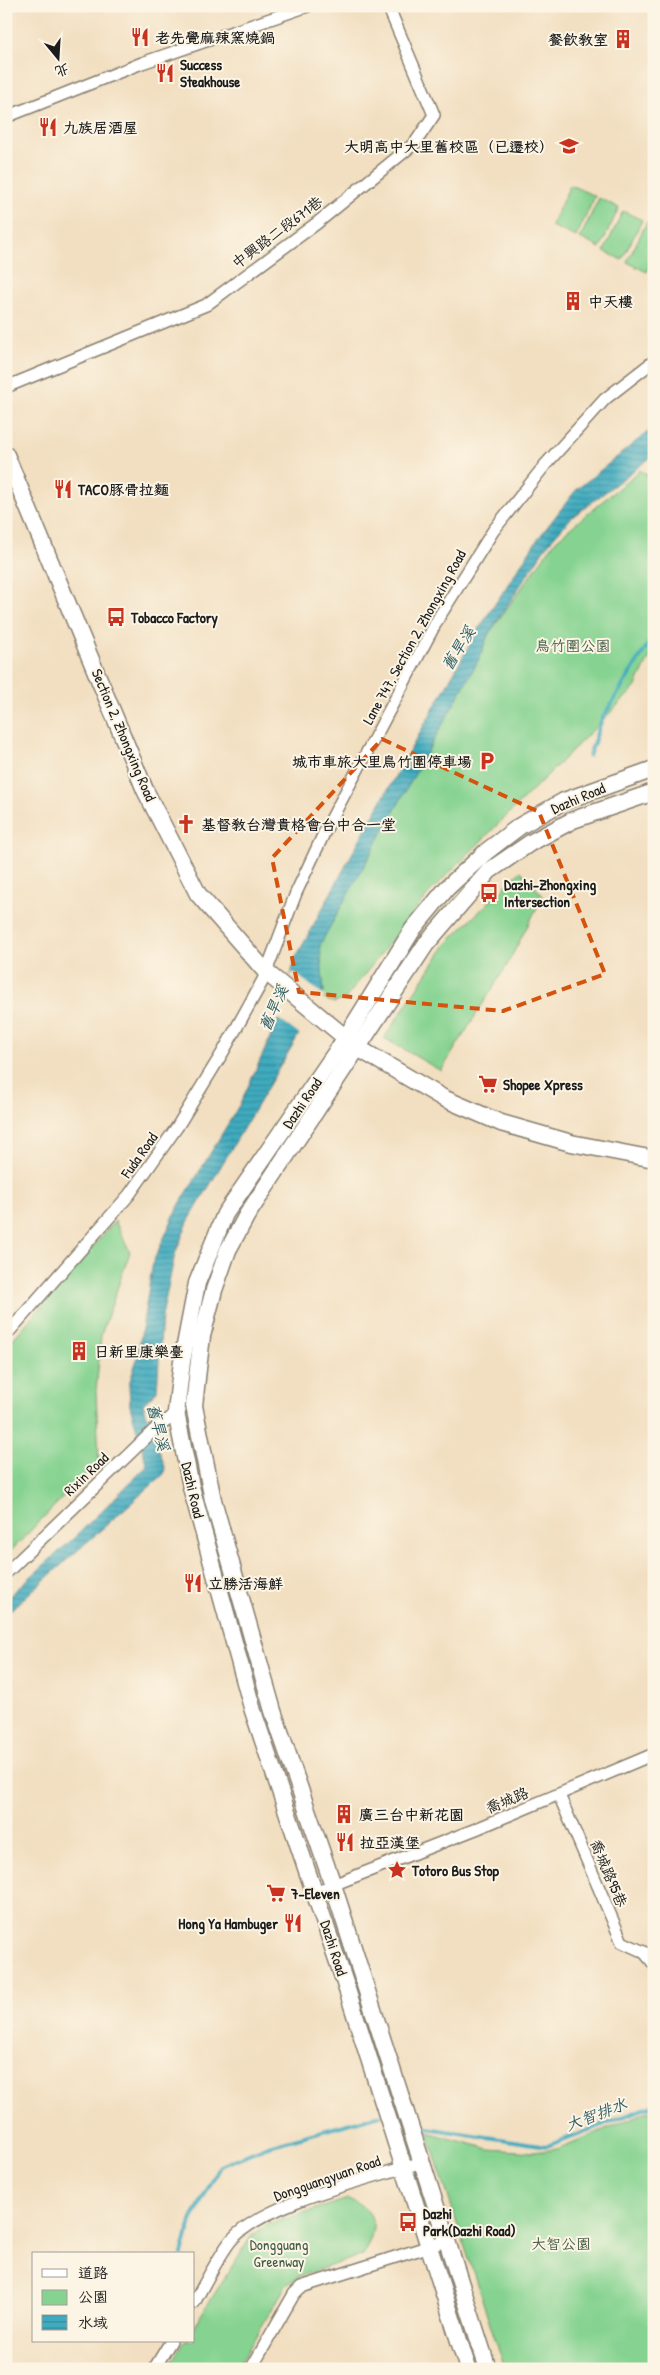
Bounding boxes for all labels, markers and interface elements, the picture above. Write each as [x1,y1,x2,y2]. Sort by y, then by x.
restaurant icon: 老先覺麻辣窯燒鍋 [129,26,151,48]
place label: 老先覺麻辣窯燒鍋 [155,27,275,48]
building icon: 餐飲教室 [612,28,634,50]
place label: 餐飲教室 [548,29,608,50]
north arrow [32,32,82,82]
place label: Success Steakhouse [180,54,240,92]
text: 北 [53,60,72,82]
restaurant icon: Success Steakhouse [154,62,176,84]
restaurant icon: 九族居酒屋 [37,116,59,138]
place label: 九族居酒屋 [63,117,138,138]
school or university icon: 大明高中大里舊校區（已遷校） [558,135,580,157]
place label: 大明高中大里舊校區（已遷校） [344,136,554,157]
street label: 中興路二段671巷 [227,191,327,273]
building icon: 中天樓 [562,290,584,312]
place label: 中天樓 [588,291,633,312]
restaurant icon: TACO豚骨拉麵 [52,478,74,500]
place label: TACO豚骨拉麵 [77,479,169,500]
street label: Lane 747, Section 2, Zhongxing Road [357,546,471,728]
bus stop icon: Tobacco Factory [105,606,127,628]
place label: Tobacco Factory [130,607,219,629]
water label: 舊旱溪 [436,621,481,674]
park label: 鳥竹圍公園 [535,635,611,656]
street label: Section 2, Zhongxing Road [87,666,161,805]
parking icon: 城市車旅大里鳥竹圍停車場 [476,750,498,772]
place label: 城市車旅大里鳥竹圍停車場 [292,751,472,772]
street label: Dazhi Road [548,777,609,819]
church icon: 基督教台灣貴格會台中合一堂 [175,813,197,835]
place label: 基督教台灣貴格會台中合一堂 [201,814,396,835]
place label: Dazhi-Zhongxing Intersection [504,874,596,912]
bus stop icon: Dazhi-Zhongxing Intersection [478,882,500,904]
water label: 舊旱溪 [253,981,293,1034]
street label: Dazhi Road [277,1073,327,1133]
supermarket icon: Shopee Xpress [477,1073,499,1095]
place label: Shopee Xpress [503,1074,583,1096]
street label: Fuda Road [115,1128,162,1183]
building icon: 日新里康樂臺 [68,1340,90,1362]
place label: 日新里康樂臺 [94,1341,184,1362]
water label: 舊旱溪 [143,1401,176,1454]
street label: Rixin Road [59,1447,113,1501]
street label: Dazhi Road [176,1460,210,1520]
restaurant icon: 立勝活海鮮 [182,1572,204,1594]
place label: 立勝活海鮮 [208,1573,284,1594]
street label: 喬城路 [482,1782,532,1818]
building icon: 廣三台中新花園 [333,1803,355,1825]
place label: 廣三台中新花園 [359,1804,464,1825]
restaurant icon: 拉亞漢堡 [334,1831,356,1853]
place label: 拉亞漢堡 [360,1832,420,1853]
street label: 喬城路95巷 [585,1836,633,1910]
place icon: Totoro Bus Stop [386,1859,408,1881]
place label: Totoro Bus Stop [411,1860,499,1882]
supermarket icon: 7-Eleven [265,1882,287,1904]
place label: 7-Eleven [290,1883,340,1904]
restaurant icon: Hong Ya Hambuger [282,1912,304,1934]
place label: Hong Ya Hambuger [178,1913,278,1935]
street label: Dazhi Road [315,1918,353,1979]
water label: 大智排水 [562,2092,631,2136]
street label: Dongguangyuan Road [271,2150,383,2206]
place label: Dazhi Park(Dazhi Road) [423,2203,516,2241]
bus stop icon: Dazhi Park(Dazhi Road) [397,2211,419,2233]
park label: 大智公園 [531,2233,591,2254]
park label: Dongguang Greenway [250,2234,309,2272]
legend [32,2252,195,2342]
text: 道路 [78,2262,108,2283]
text: 公園 [78,2286,108,2307]
text: 水域 [78,2312,108,2333]

